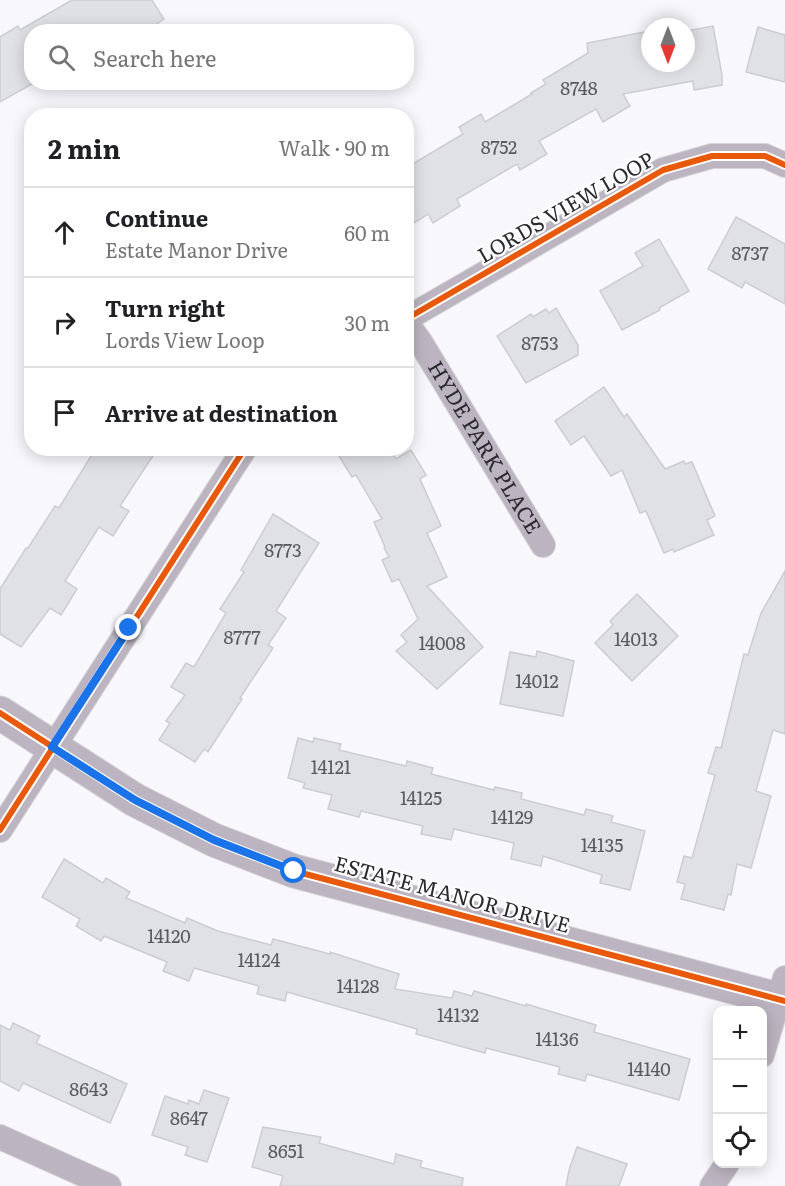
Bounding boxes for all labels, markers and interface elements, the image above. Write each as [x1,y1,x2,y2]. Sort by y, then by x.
north arrow [641,18,695,72]
search box [24,24,414,90]
icon: search [45,41,78,74]
text: Search here [93,41,216,74]
house number: 8748 [560,74,598,101]
text: 2 min [48,128,121,167]
text: Walk · 90 m [279,132,390,162]
house number: 8752 [481,133,517,160]
street label: LORDS VIEW LOOP [471,142,659,269]
text: Continue [105,201,208,234]
icon: ahead [48,216,81,249]
text: 60 m [344,217,390,247]
text: Estate Manor Drive [105,234,288,264]
house number: 8737 [731,239,769,266]
text: Turn right [105,291,225,324]
icon: right [48,306,81,339]
text: 30 m [344,307,390,337]
text: Lords View Loop [105,324,265,354]
house number: 8753 [521,329,559,356]
street label: HYDE PARK PLACE [422,354,551,539]
icon: arrive [48,396,81,429]
text: Arrive at destination [105,396,338,429]
house number: 8773 [264,536,302,563]
route end [115,614,141,640]
house number: 8777 [223,623,261,650]
house number: 14013 [614,625,658,652]
house number: 14008 [418,629,466,656]
house number: 14012 [515,667,559,694]
house number: 14121 [311,753,351,780]
house number: 14125 [400,784,442,811]
house number: 14129 [491,803,533,830]
house number: 14135 [581,831,623,858]
street label: ESTATE MANOR DRIVE [331,846,574,939]
route start [280,857,306,883]
house number: 14120 [147,922,191,949]
house number: 14124 [238,946,281,973]
house number: 14128 [337,972,380,999]
house number: 14132 [437,1001,479,1028]
map controls [713,1006,767,1168]
button: + [713,1006,767,1060]
house number: 14136 [535,1025,579,1052]
house number: 14140 [627,1055,671,1082]
button: − [713,1060,767,1114]
house number: 8643 [69,1075,109,1102]
house number: 8647 [170,1104,208,1131]
button: locate [713,1114,767,1168]
house number: 8651 [268,1137,304,1164]

